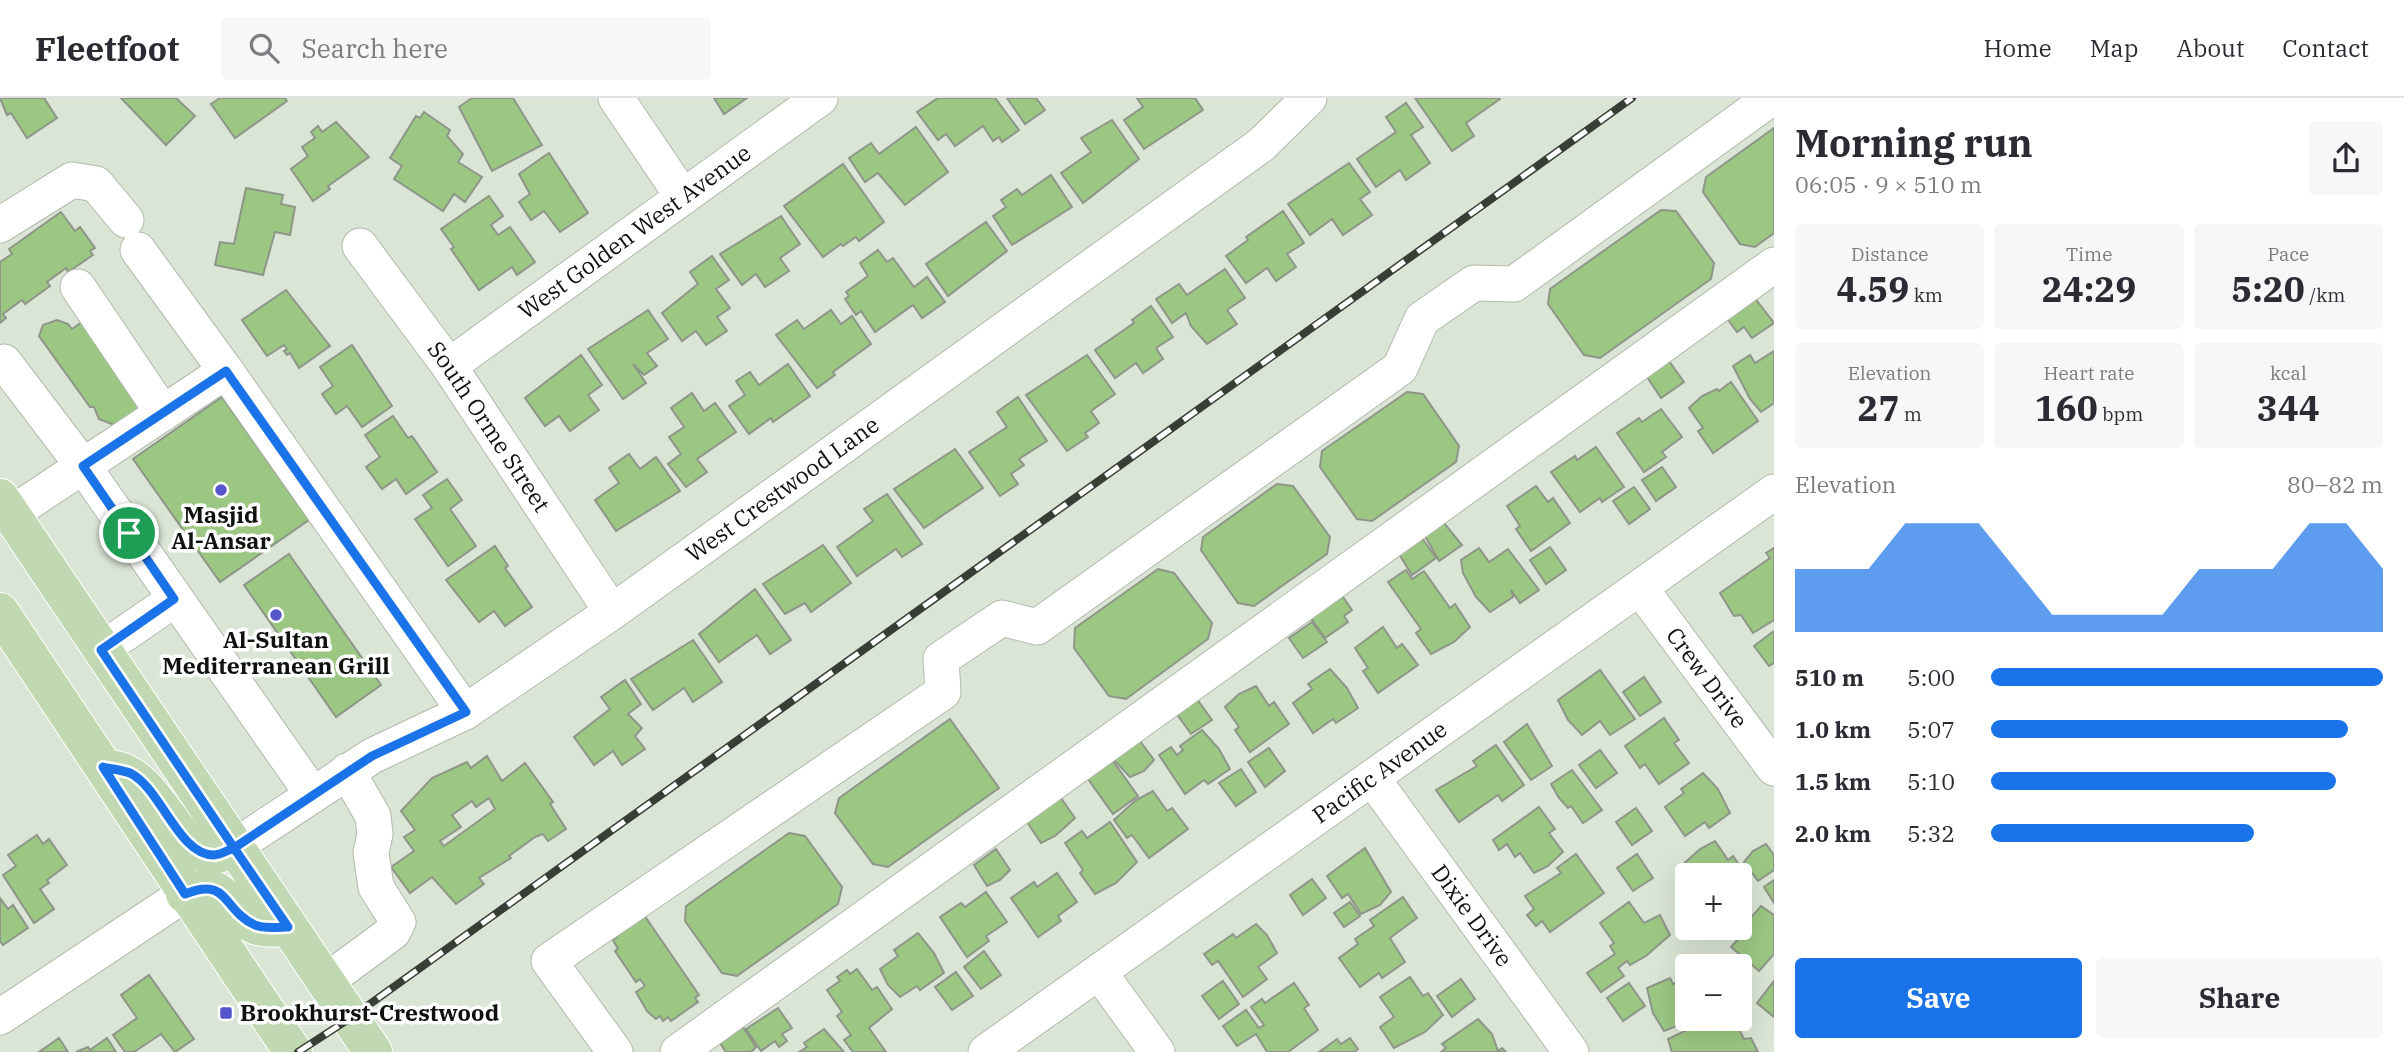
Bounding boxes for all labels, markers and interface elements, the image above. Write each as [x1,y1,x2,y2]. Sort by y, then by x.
search box [221,17,711,80]
text: Fleetfoot [35,27,179,70]
icon: search [245,29,283,67]
text: Search here [301,31,448,65]
text: Home [1984,32,2052,64]
text: Map [2090,32,2138,64]
text: About [2176,32,2244,64]
text: Contact [2282,32,2369,64]
text: Morning run [1795,118,2033,167]
button: share [2309,121,2383,195]
street label: West Golden West Avenue [512,137,756,325]
text: 06:05 · 9 × 510 m [1795,169,1982,199]
text: Distance [1851,242,1928,266]
text: Time [2066,242,2112,266]
text: Pace [2267,242,2309,266]
text: 4.59 [1836,266,1909,312]
text: 24:29 [2042,266,2136,312]
text: 5:20 [2231,266,2305,312]
text: km [1909,283,1943,307]
text: /km [2305,283,2345,307]
street label: South Orme Street [422,335,558,517]
text: Elevation [1848,361,1932,385]
text: Heart rate [2044,361,2134,385]
text: kcal [2270,361,2307,385]
text: 27 [1857,385,1899,431]
text: 160 [2035,385,2098,431]
text: 344 [2257,385,2320,431]
text: m [1899,402,1922,426]
text: bpm [2098,402,2143,426]
street label: West Crestwood Lane [679,409,884,568]
text: Elevation [1795,469,1896,499]
text: 80–82 m [2287,469,2383,499]
marker: Masjid Al-Ansar [213,482,229,498]
place label: Masjid Al-Ansar [171,499,271,555]
pin [99,503,159,563]
icon: arrive [110,514,148,552]
marker: Al-Sultan Mediterranean Grill [268,607,284,623]
street label: Crew Drive [1660,621,1755,734]
place label: Al-Sultan Mediterranean Grill [162,624,390,680]
text: 510 m [1795,662,1864,692]
text: 5:00 [1907,662,1955,692]
street label: Pacific Avenue [1306,713,1452,829]
text: 1.0 km [1795,714,1871,744]
text: 5:07 [1907,714,1955,744]
text: 1.5 km [1795,766,1871,796]
text: 5:10 [1907,766,1955,796]
text: 2.0 km [1795,818,1871,848]
text: 5:32 [1907,818,1955,848]
street label: Dixie Drive [1425,858,1520,972]
map controls [1675,863,1752,1031]
button: + [1675,863,1752,940]
button: − [1675,954,1752,1031]
button: Save [1795,958,2082,1038]
button: Share [2096,958,2383,1038]
place label: Brookhurst-Crestwood [240,997,499,1027]
marker: Brookhurst-Crestwood [218,1005,234,1021]

